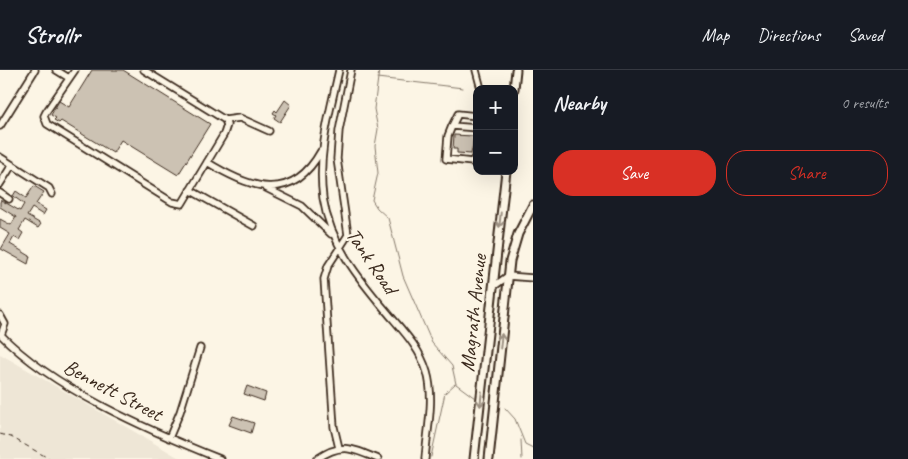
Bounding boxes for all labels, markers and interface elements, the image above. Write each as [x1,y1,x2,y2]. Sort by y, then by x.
text: Strollr [25,20,80,50]
text: Map [702,24,729,46]
text: Directions [757,24,820,46]
text: Saved [848,24,883,46]
map controls [473,85,518,175]
button: + [473,85,518,130]
text: Nearby [553,90,606,116]
text: 0 results [841,93,888,113]
button: − [473,130,518,175]
button: Save [553,150,716,196]
button: Share [726,150,888,196]
one-way arrow [495,211,505,227]
street label: Tank Road [341,223,405,301]
street label: Magrath Avenue [454,252,492,373]
one-way arrow [496,333,506,349]
street label: Bennett Street [59,353,168,428]
one-way arrow [477,390,486,406]

